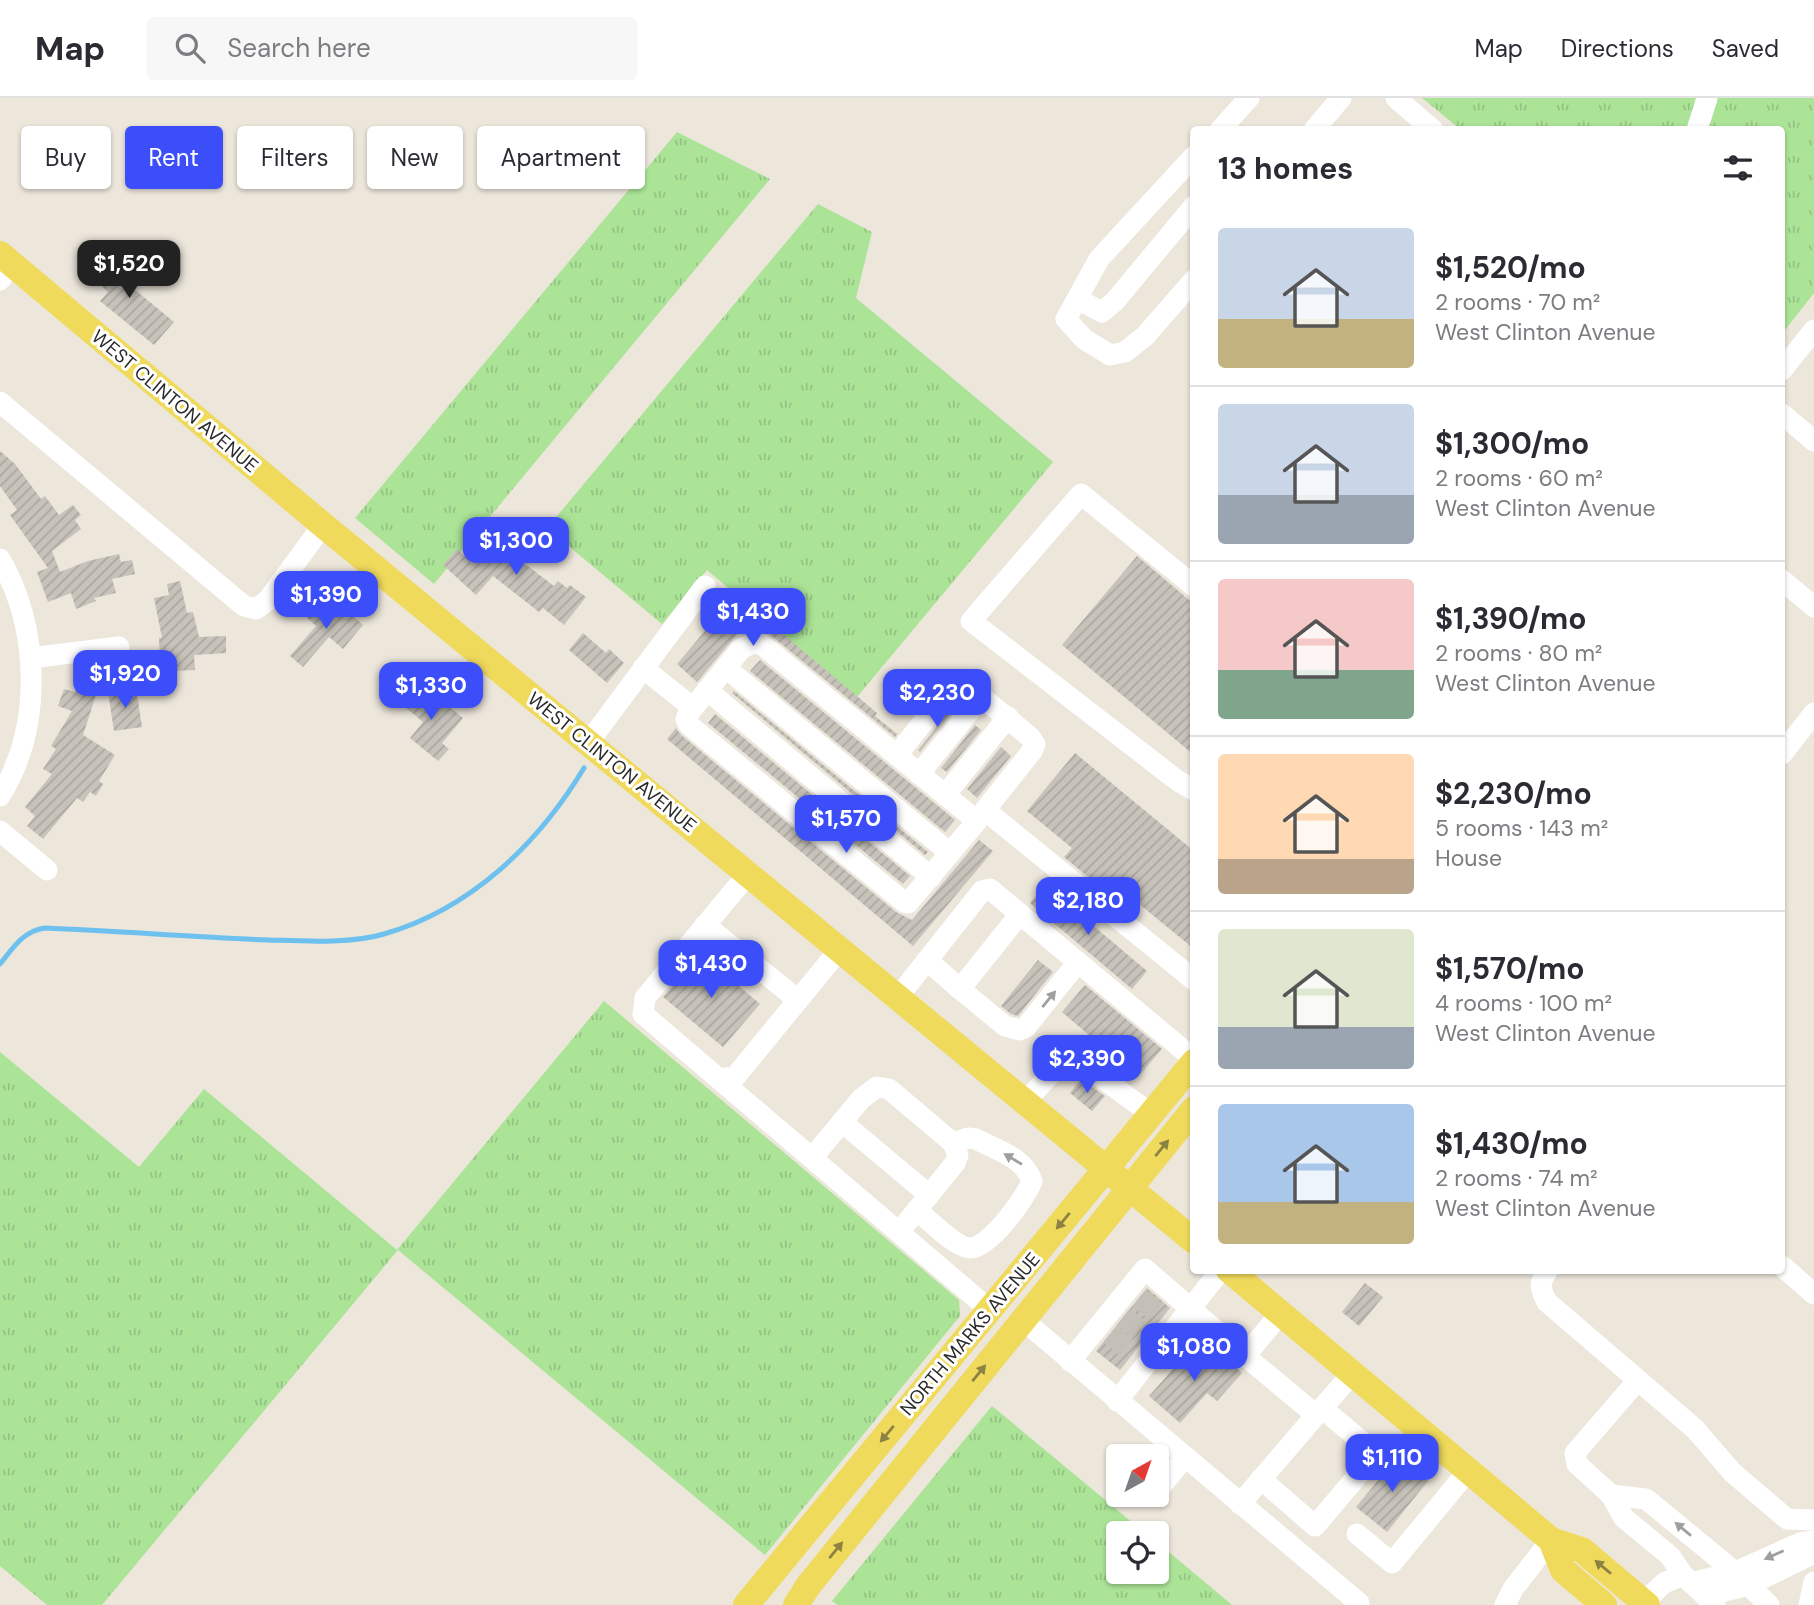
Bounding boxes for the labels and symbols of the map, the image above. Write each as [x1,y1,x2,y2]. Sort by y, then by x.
pin: $1,520 [72,240,186,300]
street label: WEST CLINTON AVENUE [86,324,264,478]
pin: $1,300 [459,518,573,577]
pin: $1,390 [269,572,383,631]
pin: $1,430 [696,588,810,648]
pin: $1,920 [68,650,182,710]
pin: $1,330 [374,662,488,722]
pin: $2,230 [880,670,994,729]
street label: WEST CLINTON AVENUE [522,686,702,838]
pin: $1,570 [789,796,903,855]
pin: $2,180 [1031,878,1145,937]
pin: $1,430 [654,940,768,1000]
one-way arrow [1041,990,1056,1008]
pin: $2,390 [1030,1035,1144,1095]
one-way arrow [1154,1140,1169,1158]
one-way arrow [1004,1153,1023,1166]
one-way arrow [1056,1212,1071,1230]
street label: NORTH MARKS AVENUE [894,1247,1046,1421]
pin: $1,080 [1137,1324,1251,1383]
one-way arrow [972,1365,987,1383]
one-way arrow [880,1426,895,1443]
pin: $1,110 [1335,1434,1449,1494]
north arrow [1106,1444,1169,1507]
one-way arrow [1674,1521,1692,1536]
one-way arrow [829,1542,844,1560]
one-way arrow [1764,1549,1784,1561]
one-way arrow [1594,1560,1611,1575]

